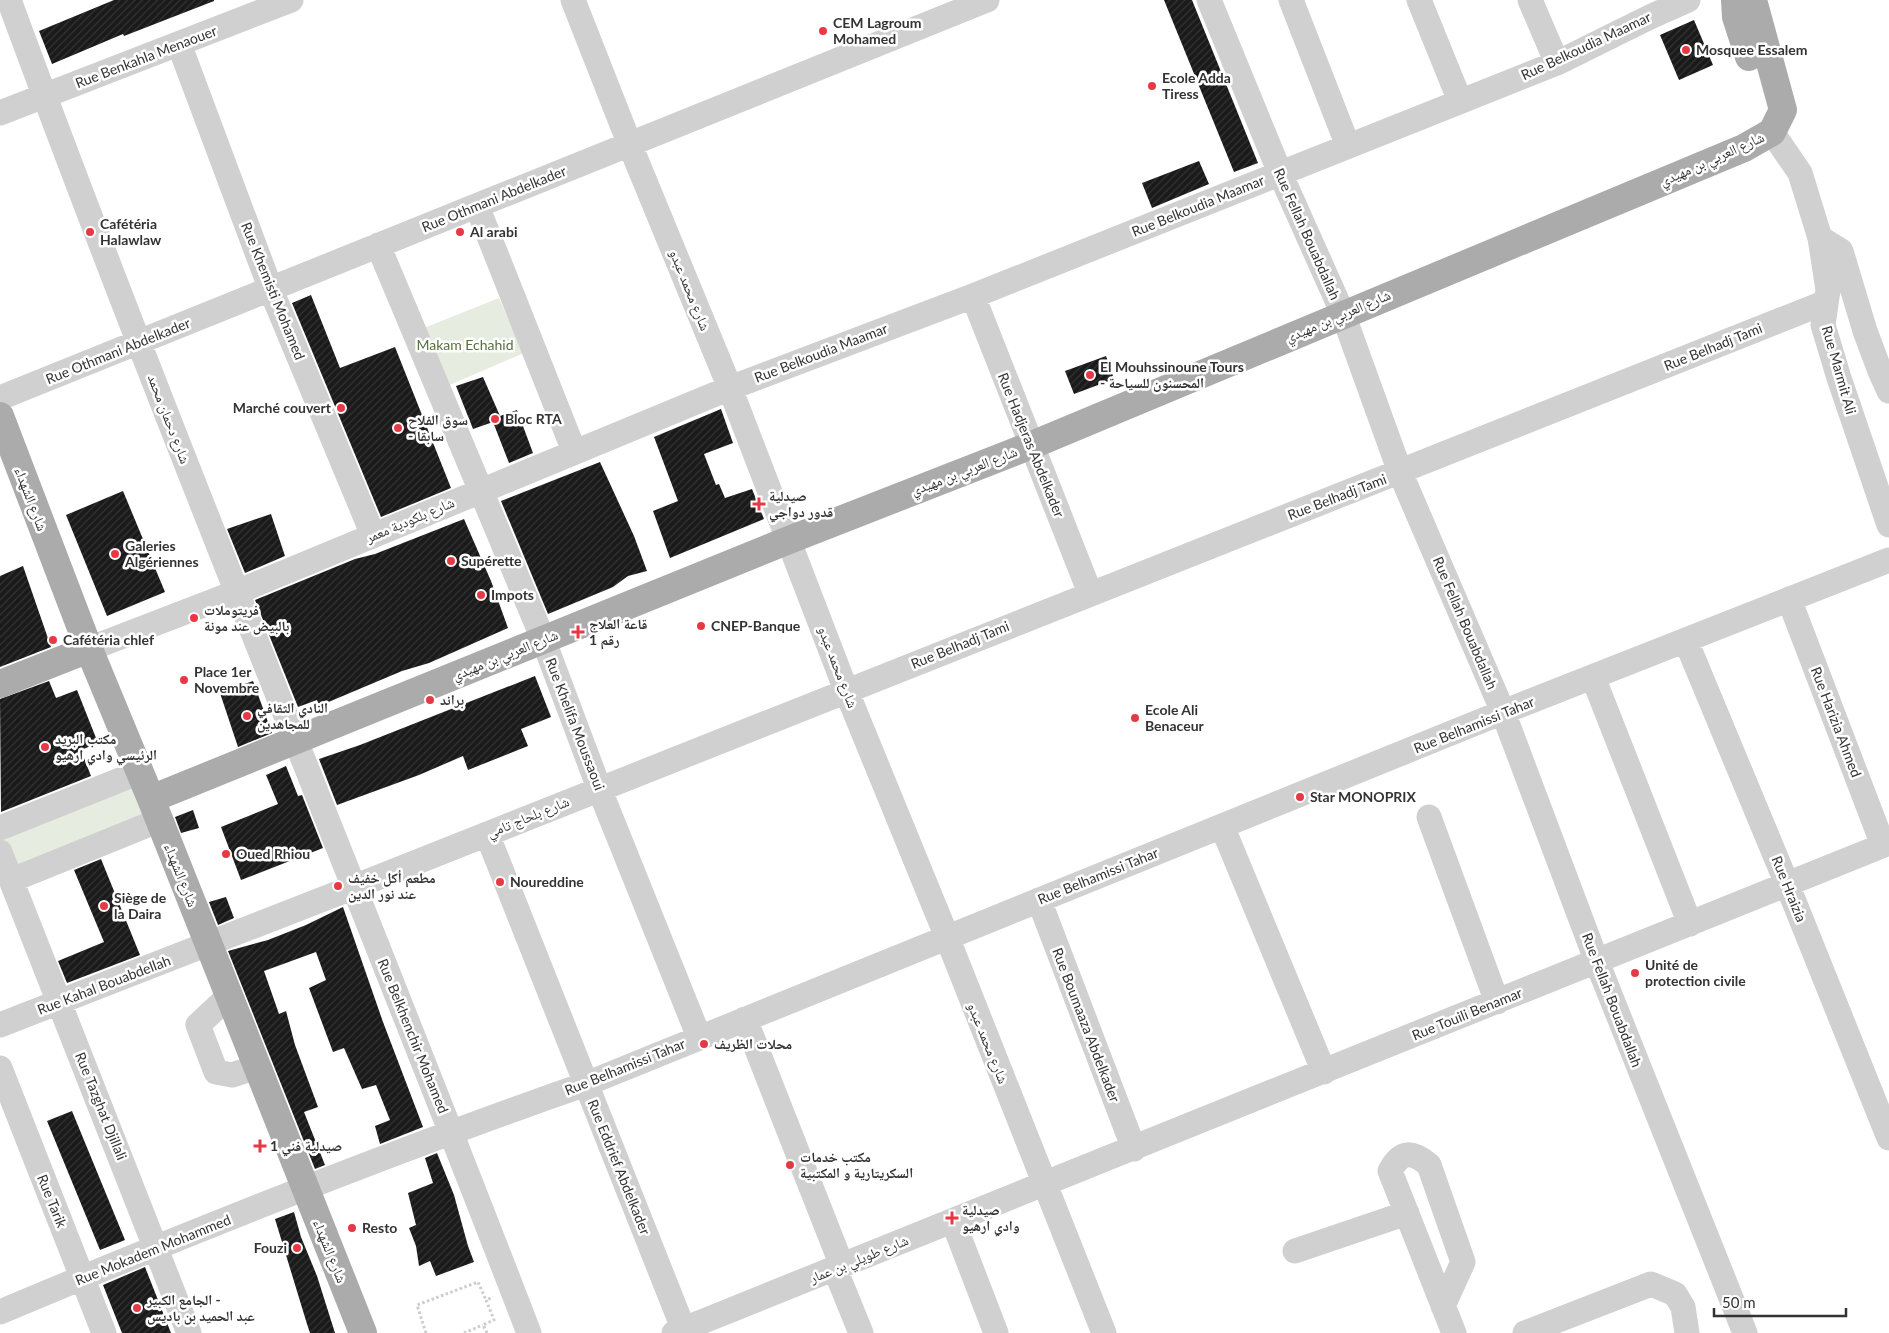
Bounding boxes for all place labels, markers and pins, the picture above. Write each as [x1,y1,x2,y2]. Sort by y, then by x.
place label: CEM Lagroum Mohamed [833,14,921,47]
marker: CEM Lagroum Mohamed [817,25,829,37]
place label: Mosquee Essalem [1696,41,1807,58]
marker: Mosquee Essalem [1680,44,1692,56]
place label: Ecole Adda Tiress [1162,69,1231,102]
marker: Ecole Adda Tiress [1146,80,1158,92]
place label: Cafétéria Halawlaw [100,215,162,248]
place label: Al arabi [469,223,517,240]
marker: Cafétéria Halawlaw [84,226,96,238]
marker: Al arabi [454,226,466,238]
place label: El Mouhssinoune Tours - المحسنون للسياحة [1100,358,1244,392]
marker: El Mouhssinoune Tours - المحسنون للسياحة [1084,369,1096,381]
place label: Marché couvert [233,399,332,416]
marker: Marché couvert [335,402,347,414]
place label: Bloc RTA [505,410,562,427]
place label: سوق الفلاح - سابقا [408,411,468,445]
marker: Bloc RTA [489,413,501,425]
marker: سوق الفلاح - سابقا [392,422,404,434]
place label: صيدلية قدور دواجي [769,487,833,523]
marker: صيدلية قدور دواجي [753,498,765,510]
place label: Galeries Algériennes [124,537,199,570]
marker: Galeries Algériennes [109,548,121,560]
place label: Supérette [461,552,522,569]
marker: Supérette [445,555,457,567]
place label: Impots [491,586,534,603]
marker: Impots [475,589,487,601]
place label: فريتوملات بالبيض عند مونة [204,601,290,635]
marker: فريتوملات بالبيض عند مونة [188,612,200,624]
place label: قاعة العلاج رقم 1 [589,615,647,650]
place label: CNEP-Banque [711,617,801,634]
marker: CNEP-Banque [695,620,707,632]
marker: قاعة العلاج رقم 1 [571,625,585,639]
place label: Cafétéria chlef [63,631,154,648]
marker: Cafétéria chlef [47,634,59,646]
place label: Place 1er Novembre [194,663,260,696]
marker: Place 1er Novembre [178,674,190,686]
place label: براند [440,691,464,709]
marker: براند [424,694,436,706]
place label: النادي الثقافي للمجاهدين [257,699,328,733]
place label: Ecole Ali Benaceur [1145,701,1205,734]
marker: النادي الثقافي للمجاهدين [241,710,253,722]
marker: Ecole Ali Benaceur [1129,712,1141,724]
place label: مكتب البريد الرئيسي وادي ارهيو [55,730,157,766]
marker: مكتب البريد الرئيسي وادي ارهيو [39,741,51,753]
place label: Star MONOPRIX [1310,788,1416,805]
marker: Star MONOPRIX [1294,791,1306,803]
place label: Oued Rhiou [236,845,310,862]
marker: Oued Rhiou [220,848,232,860]
place label: مطعم أكل خفيف عند نور الدين [348,869,436,903]
place label: Noureddine [510,873,584,890]
marker: Noureddine [494,876,506,888]
marker: مطعم أكل خفيف عند نور الدين [332,880,344,892]
place label: Siège de la Daira [114,889,167,922]
marker: Siège de la Daira [98,900,110,912]
place label: Unité de protection civile [1645,956,1746,989]
marker: Unité de protection civile [1629,967,1641,979]
place label: محلات الظريف [714,1035,792,1052]
marker: محلات الظريف [698,1038,710,1050]
place label: صيدلية فني 1 [270,1137,342,1157]
marker: صيدلية فني 1 [254,1140,266,1152]
place label: مكتب خدمات السكريتارية و المكتبية [800,1148,913,1182]
marker: مكتب خدمات السكريتارية و المكتبية [784,1159,796,1171]
place label: صيدلية وادي ارهيو [962,1201,1020,1237]
marker: صيدلية وادي ارهيو [946,1212,958,1224]
place label: Resto [362,1219,397,1236]
marker: Resto [346,1222,358,1234]
place label: Fouzi [254,1239,287,1256]
marker: Fouzi [291,1242,303,1254]
place label: الجامع الكبير - عبد الحميد بن باديس [146,1291,255,1325]
marker: الجامع الكبير - عبد الحميد بن باديس [131,1302,143,1314]

